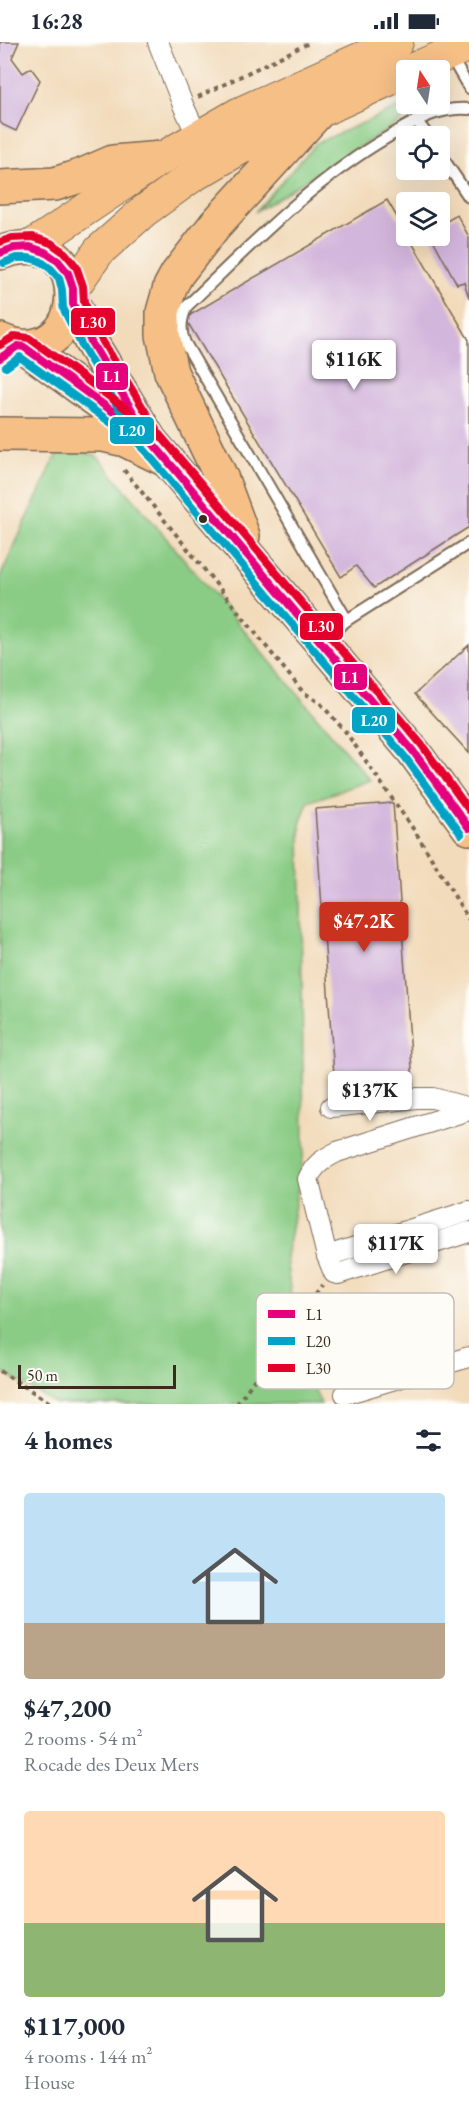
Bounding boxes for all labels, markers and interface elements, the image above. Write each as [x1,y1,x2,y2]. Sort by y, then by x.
text: 16:28 [30,7,83,36]
north arrow [396,60,450,114]
map controls [396,60,450,246]
button: locate [396,126,450,180]
button: layers [396,192,450,246]
line badge: L30 [70,307,116,336]
text: L30 [80,312,107,333]
pin: $116K [312,340,396,391]
text: $116K [326,346,382,372]
line badge: L1 [95,362,129,391]
text: L1 [103,366,121,387]
line badge: L20 [109,416,155,445]
text: L20 [119,420,146,441]
unlabelled marker [197,513,209,525]
line badge: L30 [299,612,344,641]
text: L30 [308,616,335,637]
line badge: L1 [333,663,368,691]
text: L1 [341,667,359,688]
line badge: L20 [351,706,396,734]
text: L20 [361,710,388,731]
pin: $47.2K [315,902,413,953]
text: $47.2K [333,908,395,934]
pin: $137K [328,1071,412,1122]
text: $137K [342,1077,398,1103]
pin: $117K [354,1224,438,1275]
text: $117K [368,1230,424,1256]
legend [256,1293,454,1389]
text: L1 [306,1304,323,1325]
text: L20 [306,1331,331,1352]
text: L30 [306,1358,331,1379]
scale bar [18,1362,176,1390]
text: 50 m [27,1365,58,1386]
text: 4 homes [24,1423,113,1457]
icon: filters [412,1424,445,1457]
icon: home [181,1532,289,1640]
text: $47,200 [24,1691,111,1725]
text: 2 rooms · 54 m² [24,1725,143,1751]
text: Rocade des Deux Mers [24,1751,199,1777]
icon: home [181,1850,289,1958]
text: $117,000 [24,2009,125,2043]
text: 4 rooms · 144 m² [24,2043,152,2069]
text: House [24,2069,75,2095]

